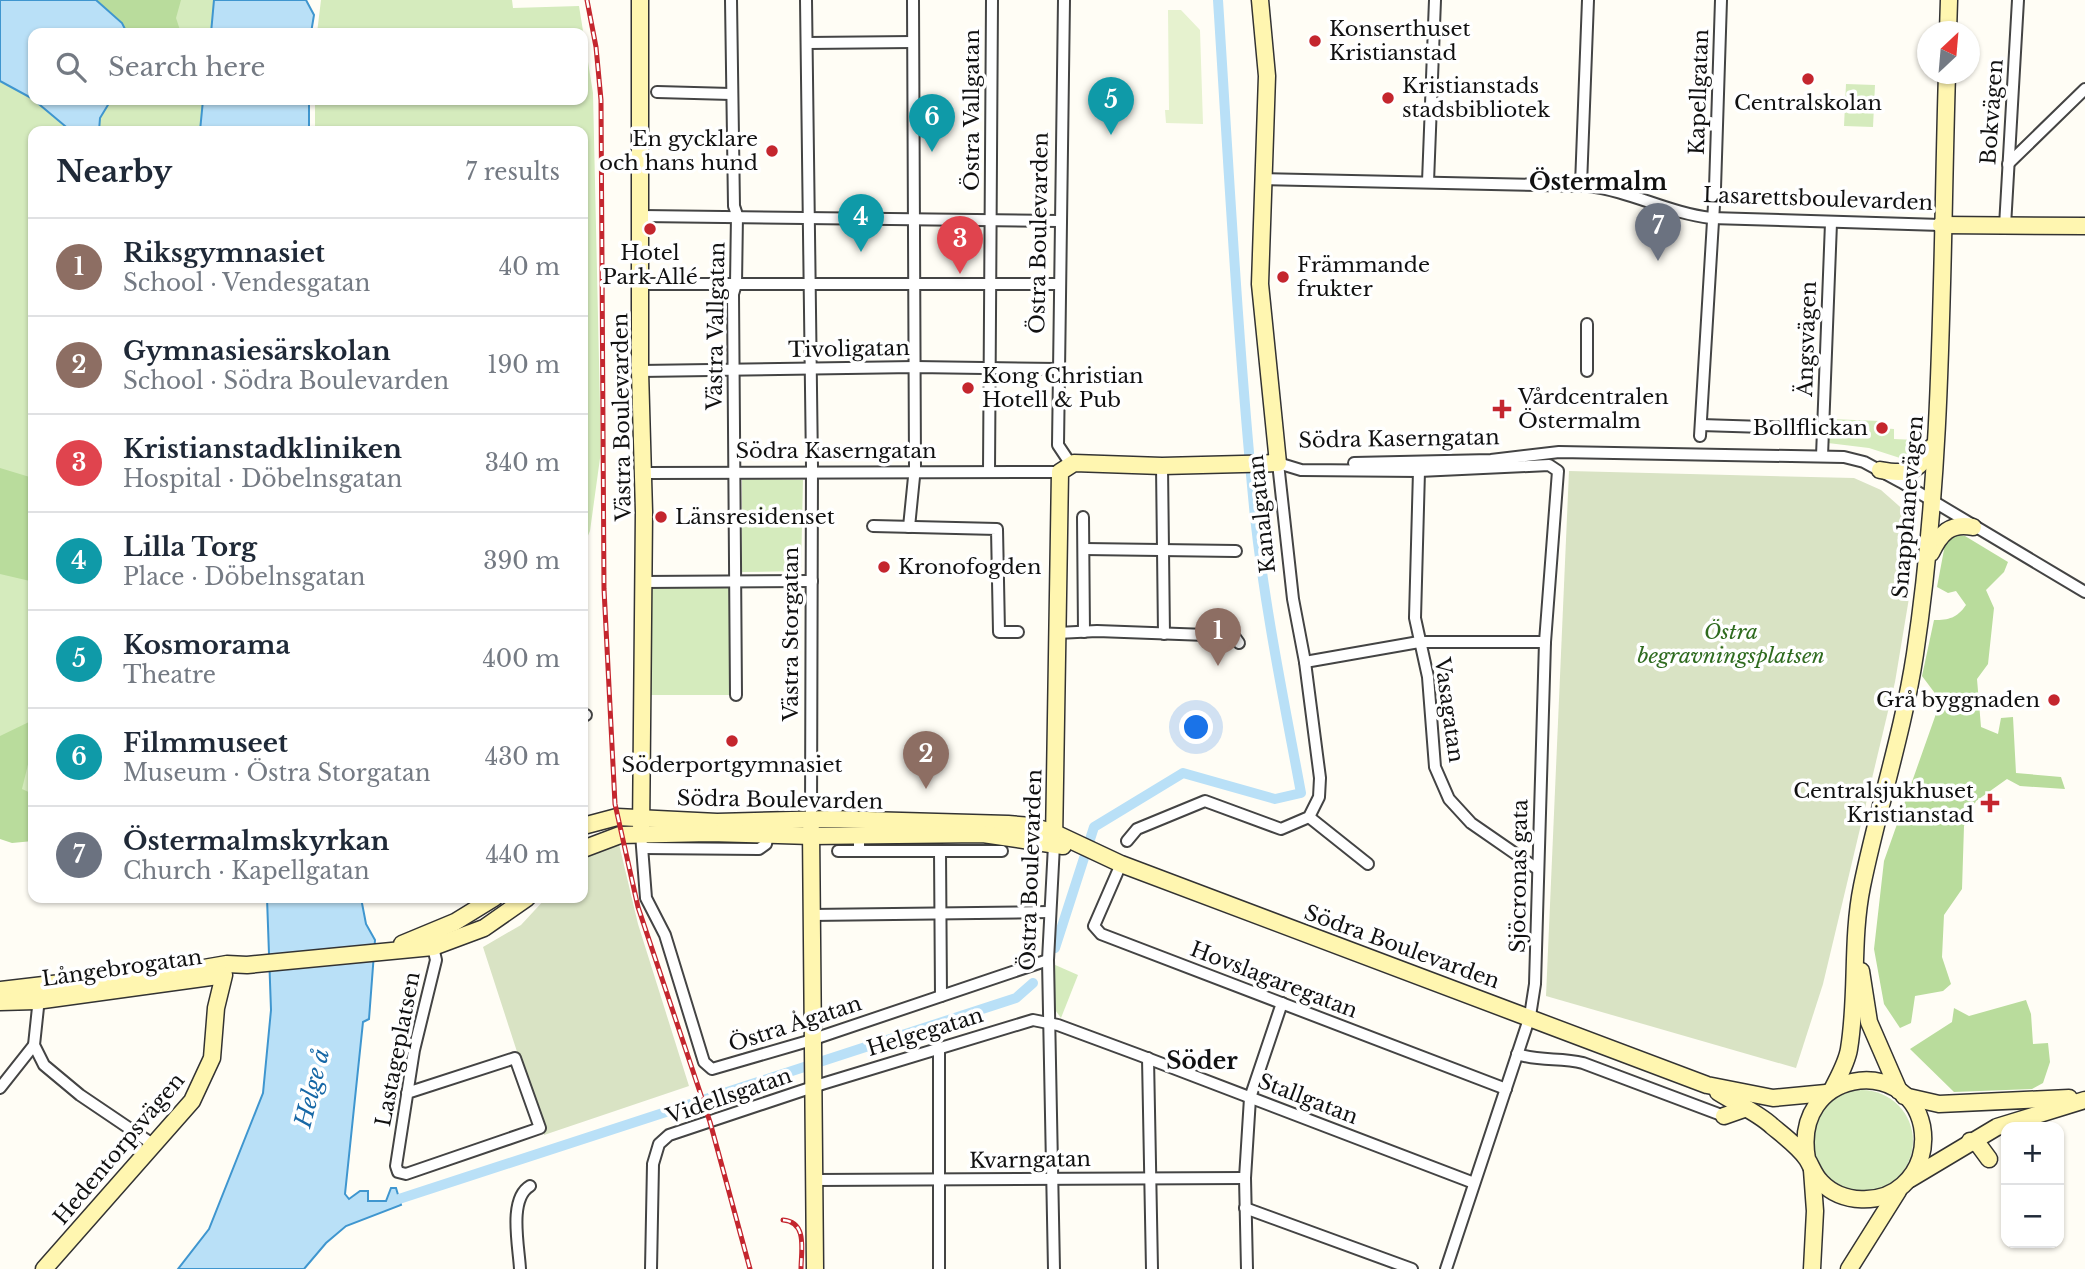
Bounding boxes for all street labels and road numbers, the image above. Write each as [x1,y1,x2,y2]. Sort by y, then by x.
street label: Kapellgatan [1684,28,1714,156]
street label: Östra Vallgatan [959,29,985,191]
street label: Bokvägen [1975,58,2009,166]
street label: Östra Boulevarden [1024,132,1054,334]
street label: Lasarettsboulevarden [1703,182,1933,216]
street label: Västra Vallgatan [702,242,730,411]
street label: Ängsvägen [1792,281,1822,398]
street label: Västra Boulevarden [607,313,637,522]
street label: Tivoligatan [788,335,910,363]
street label: Snapphanevägen [1887,414,1929,600]
street label: Södra Kaserngatan [1298,424,1500,454]
street label: Södra Kaserngatan [735,438,937,464]
street label: Kanalgatan [1243,453,1281,575]
street label: Västra Storgatan [778,547,804,722]
street label: Vasagatan [1429,655,1469,764]
street label: Östra Boulevarden [1014,769,1048,971]
street label: Södra Boulevarden [677,785,883,815]
street label: Sjöcronas gata [1505,799,1533,953]
street label: Södra Boulevarden [1301,900,1503,994]
street label: Hovslagaregatan [1187,936,1361,1024]
street label: Långebrogatan [40,944,204,992]
street label: Lastageplatsen [370,969,426,1129]
street label: Östra Ågatan [725,990,865,1058]
street label: Helgegatan [864,1002,986,1062]
street label: Videllsgatan [662,1062,795,1130]
street label: Hedentorpsvägen [48,1068,190,1230]
street label: Stallgatan [1254,1068,1362,1130]
street label: Kvarngatan [969,1146,1091,1174]

